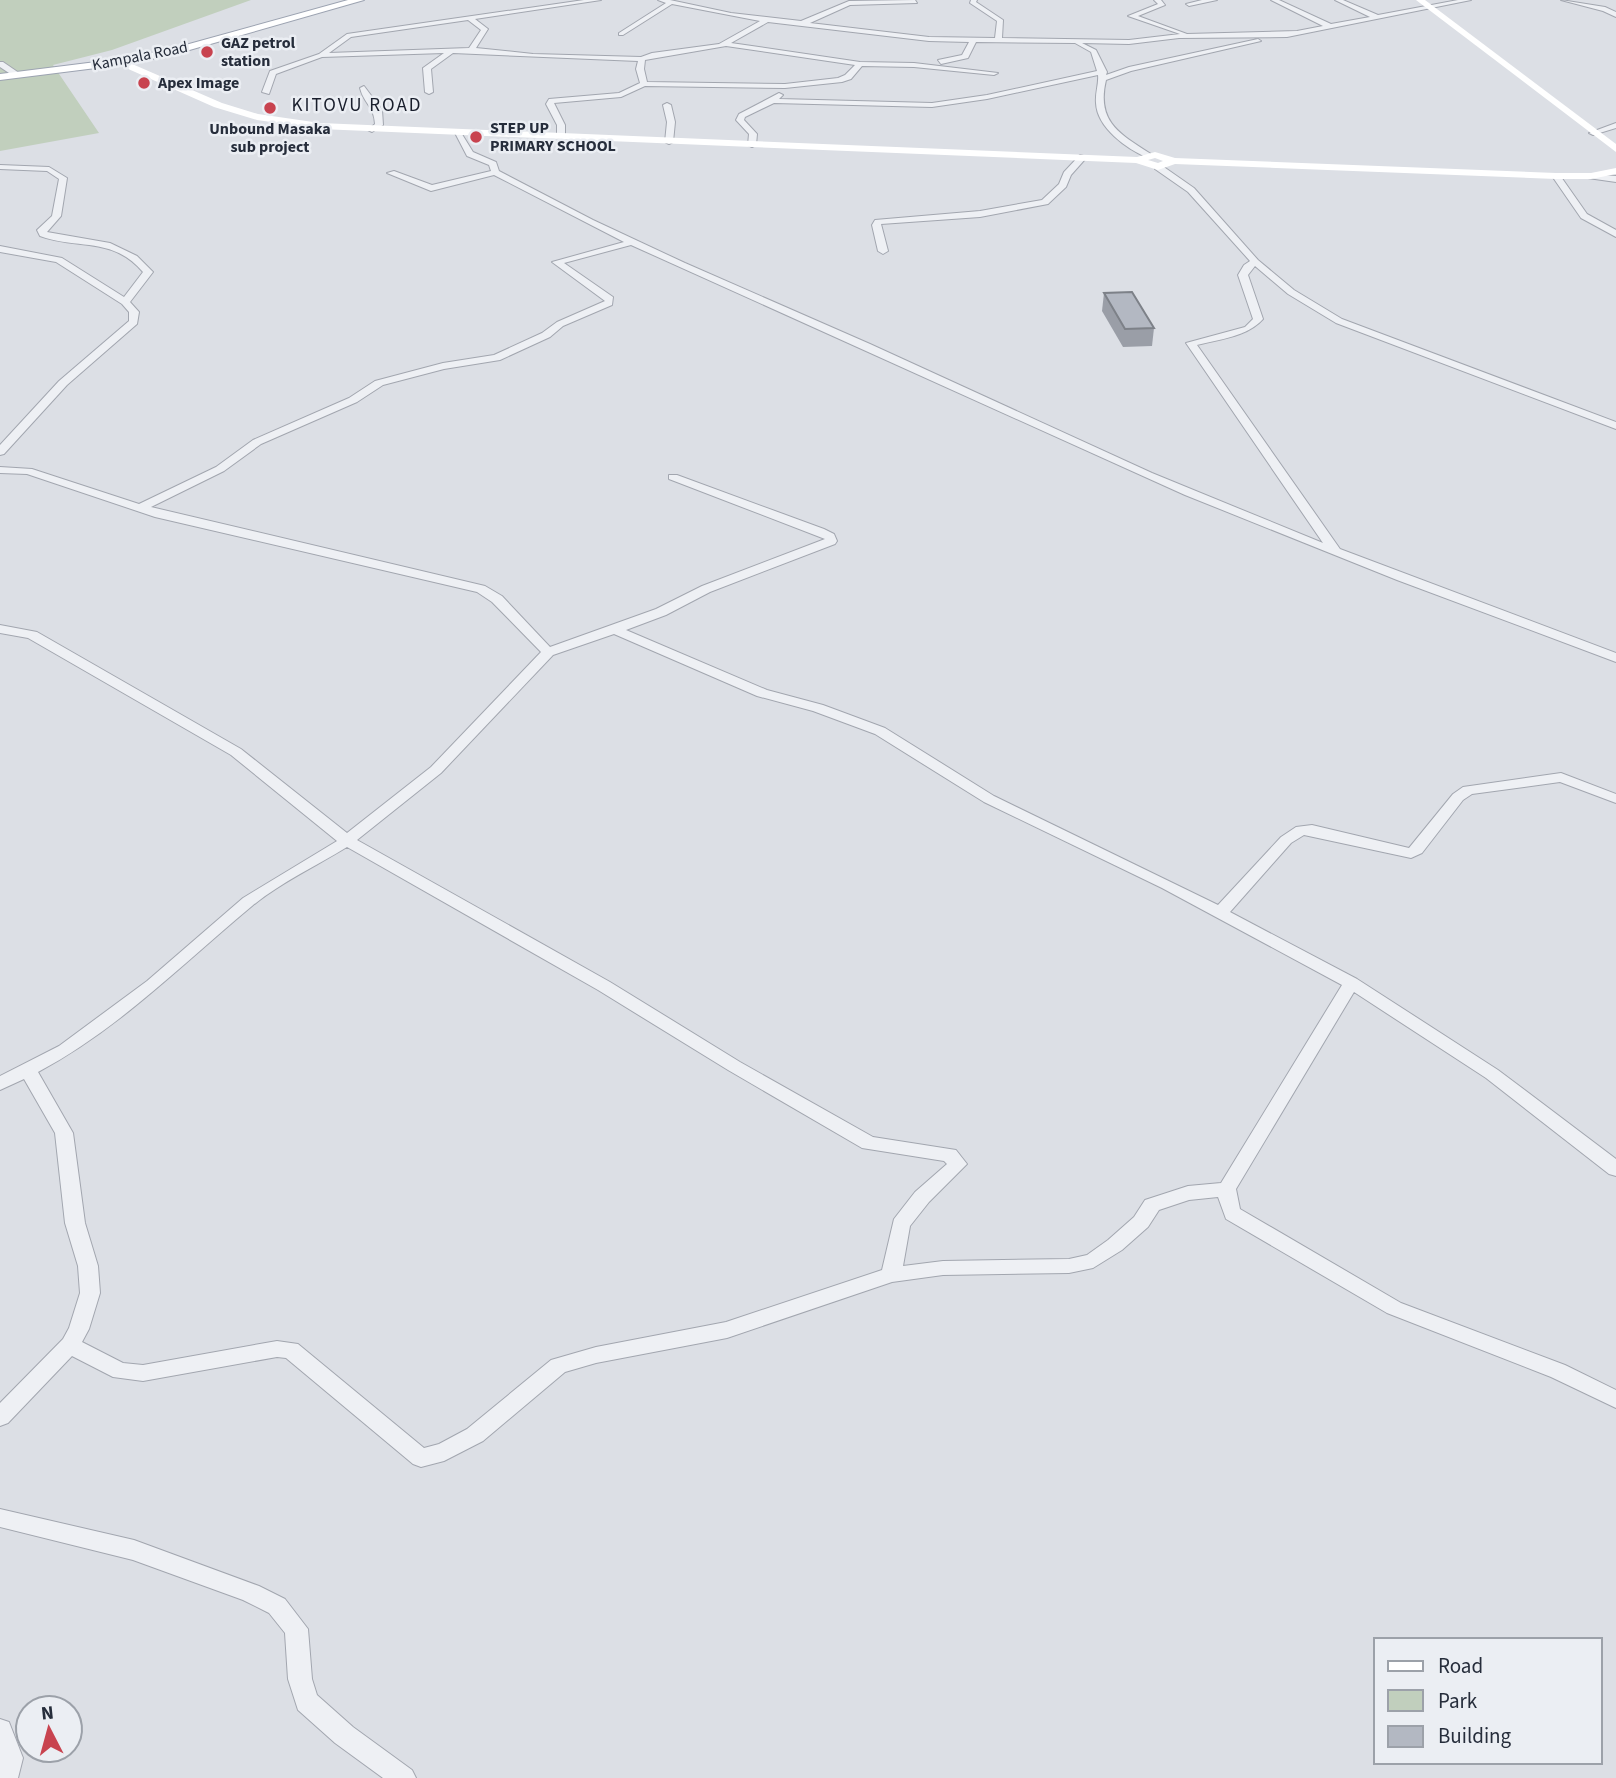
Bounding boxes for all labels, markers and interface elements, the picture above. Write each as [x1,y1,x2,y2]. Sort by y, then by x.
place label: GAZ petrol station [221,32,296,72]
street label: Kampala Road [90,36,190,76]
marker: GAZ petrol station [199,44,215,60]
place label: Apex Image [157,72,239,94]
marker: Apex Image [136,75,152,91]
district label: KITOVU ROAD [291,92,423,119]
marker: Unbound Masaka sub project [262,100,278,116]
place label: STEP UP PRIMARY SCHOOL [490,117,616,157]
place label: Unbound Masaka sub project [209,118,331,158]
marker: STEP UP PRIMARY SCHOOL [468,129,484,145]
legend [1374,1638,1602,1764]
text: Road [1438,1651,1483,1681]
text: Park [1438,1686,1478,1716]
north arrow [14,1694,84,1764]
text: N [40,1699,55,1728]
text: Building [1438,1721,1512,1751]

